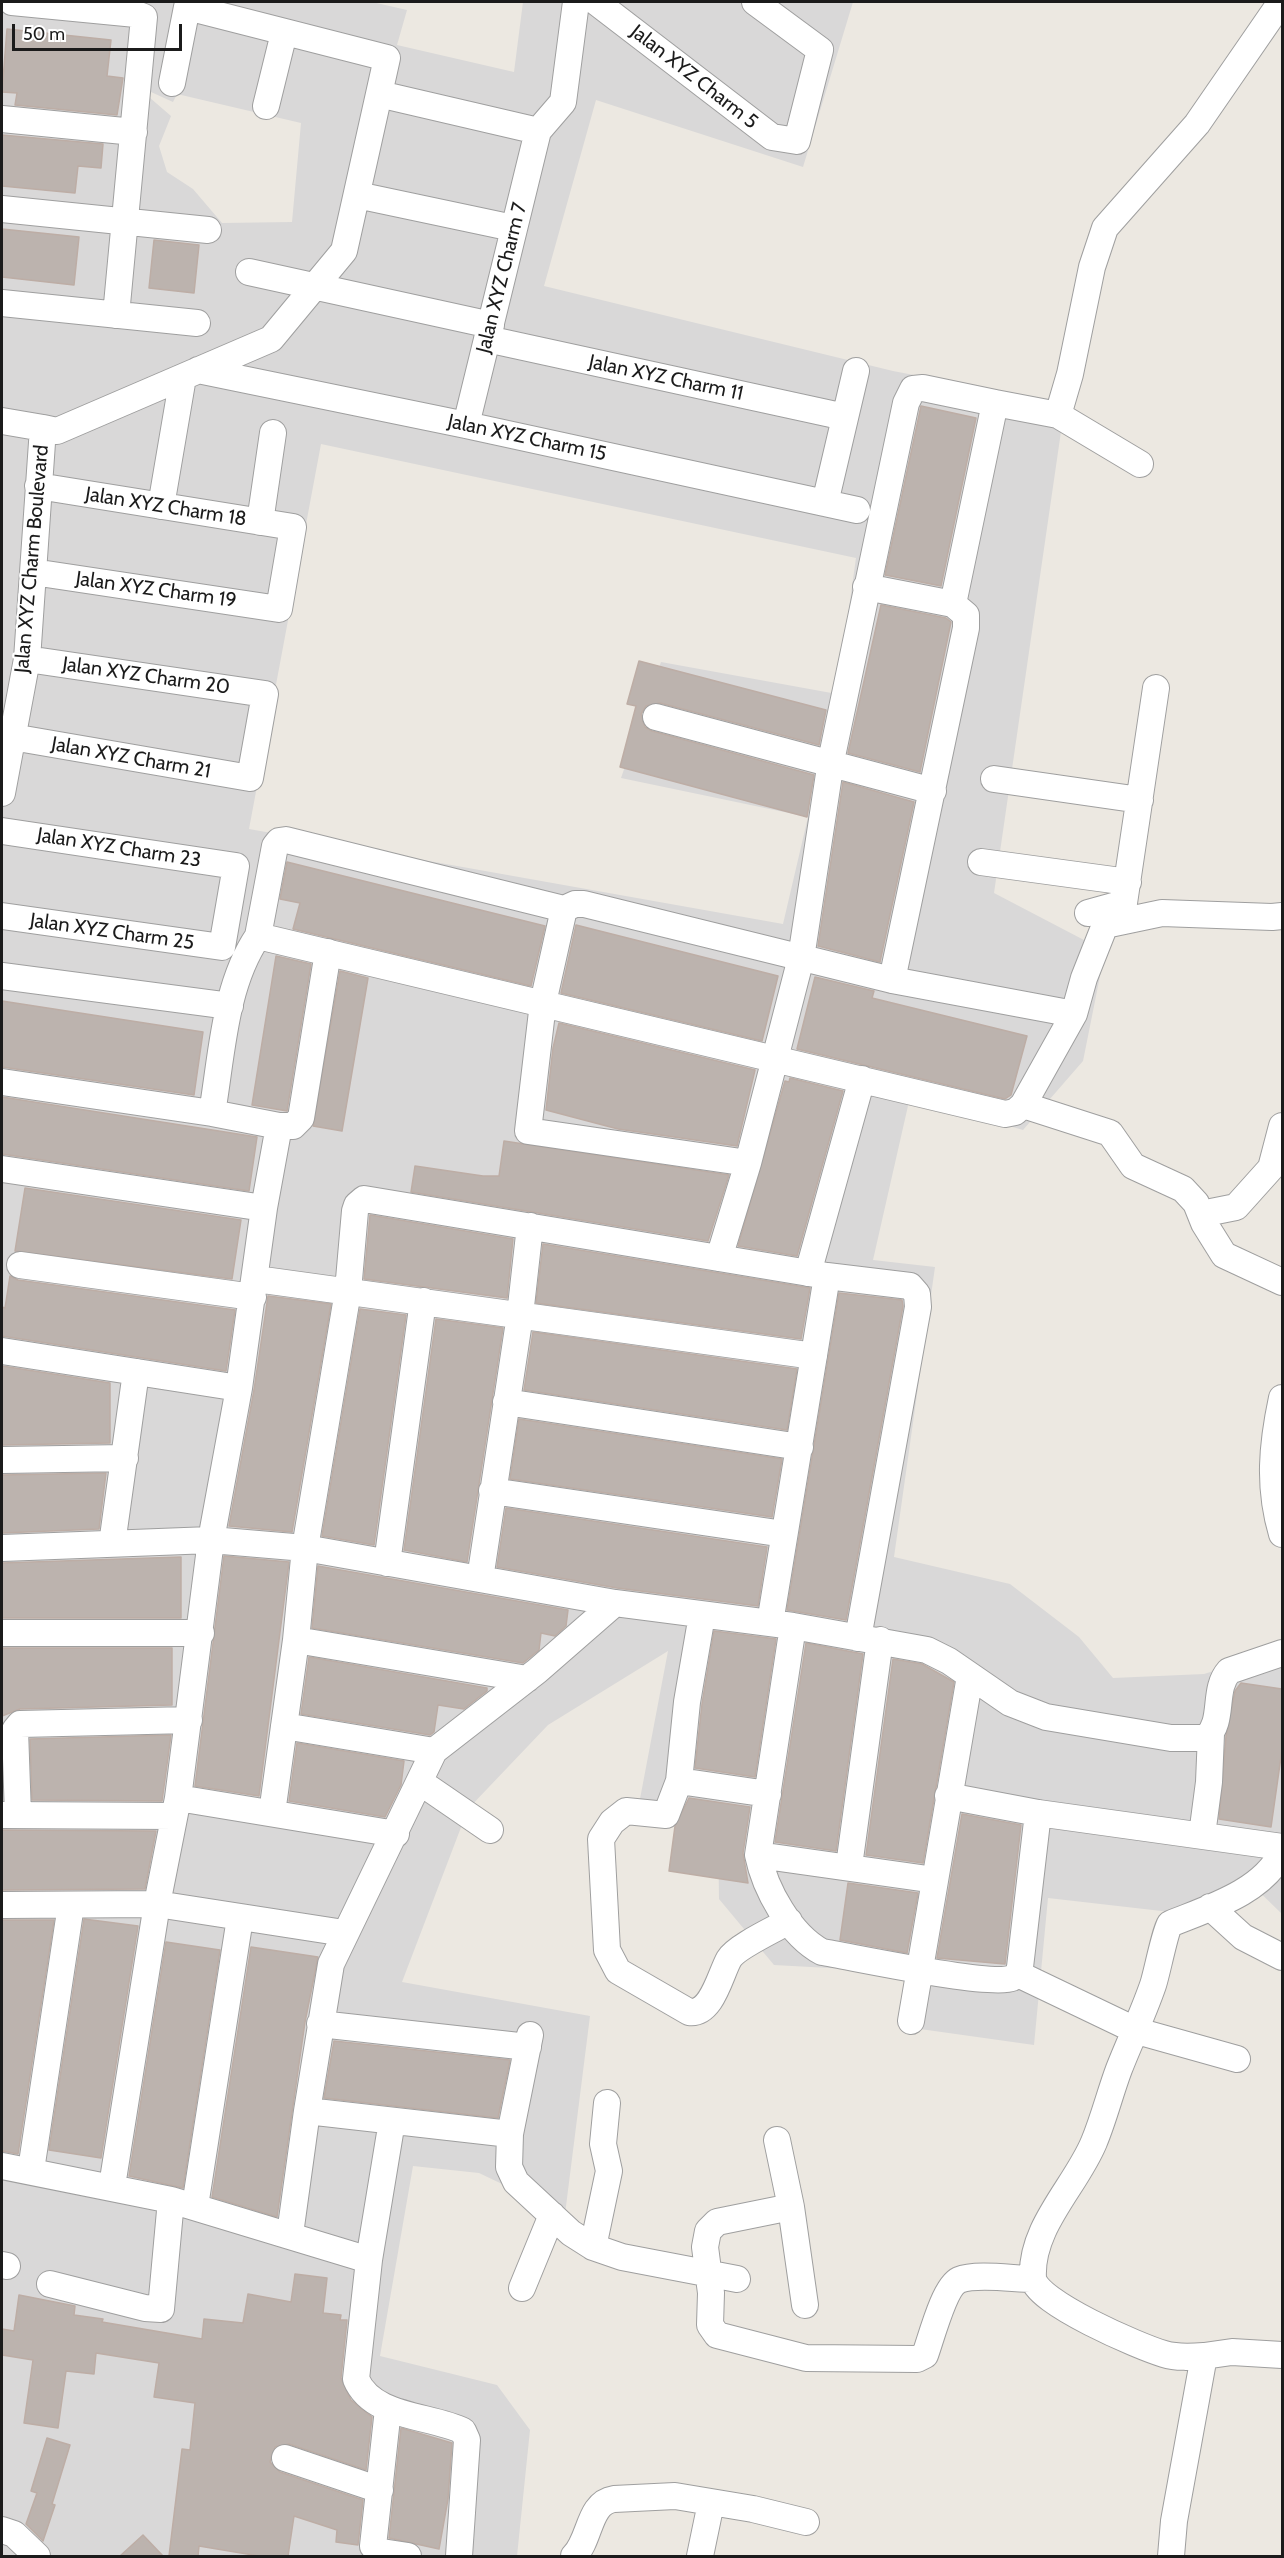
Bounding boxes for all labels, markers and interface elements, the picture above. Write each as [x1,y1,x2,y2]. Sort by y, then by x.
scale bar [15,12,184,50]
street label: Jalan XYZ Charm 5 [625,20,763,134]
text: 50 m [23,23,65,45]
street label: Jalan XYZ Charm 7 [472,200,532,356]
street label: Jalan XYZ Charm 11 [587,350,745,406]
street label: Jalan XYZ Charm 15 [445,409,609,467]
street label: Jalan XYZ Charm Boulevard [10,444,54,674]
street label: Jalan XYZ Charm 18 [84,482,248,532]
street label: Jalan XYZ Charm 19 [74,567,238,613]
street label: Jalan XYZ Charm 20 [61,652,231,700]
street label: Jalan XYZ Charm 21 [49,732,213,784]
street label: Jalan XYZ Charm 23 [35,823,203,873]
street label: Jalan XYZ Charm 25 [28,909,196,955]

